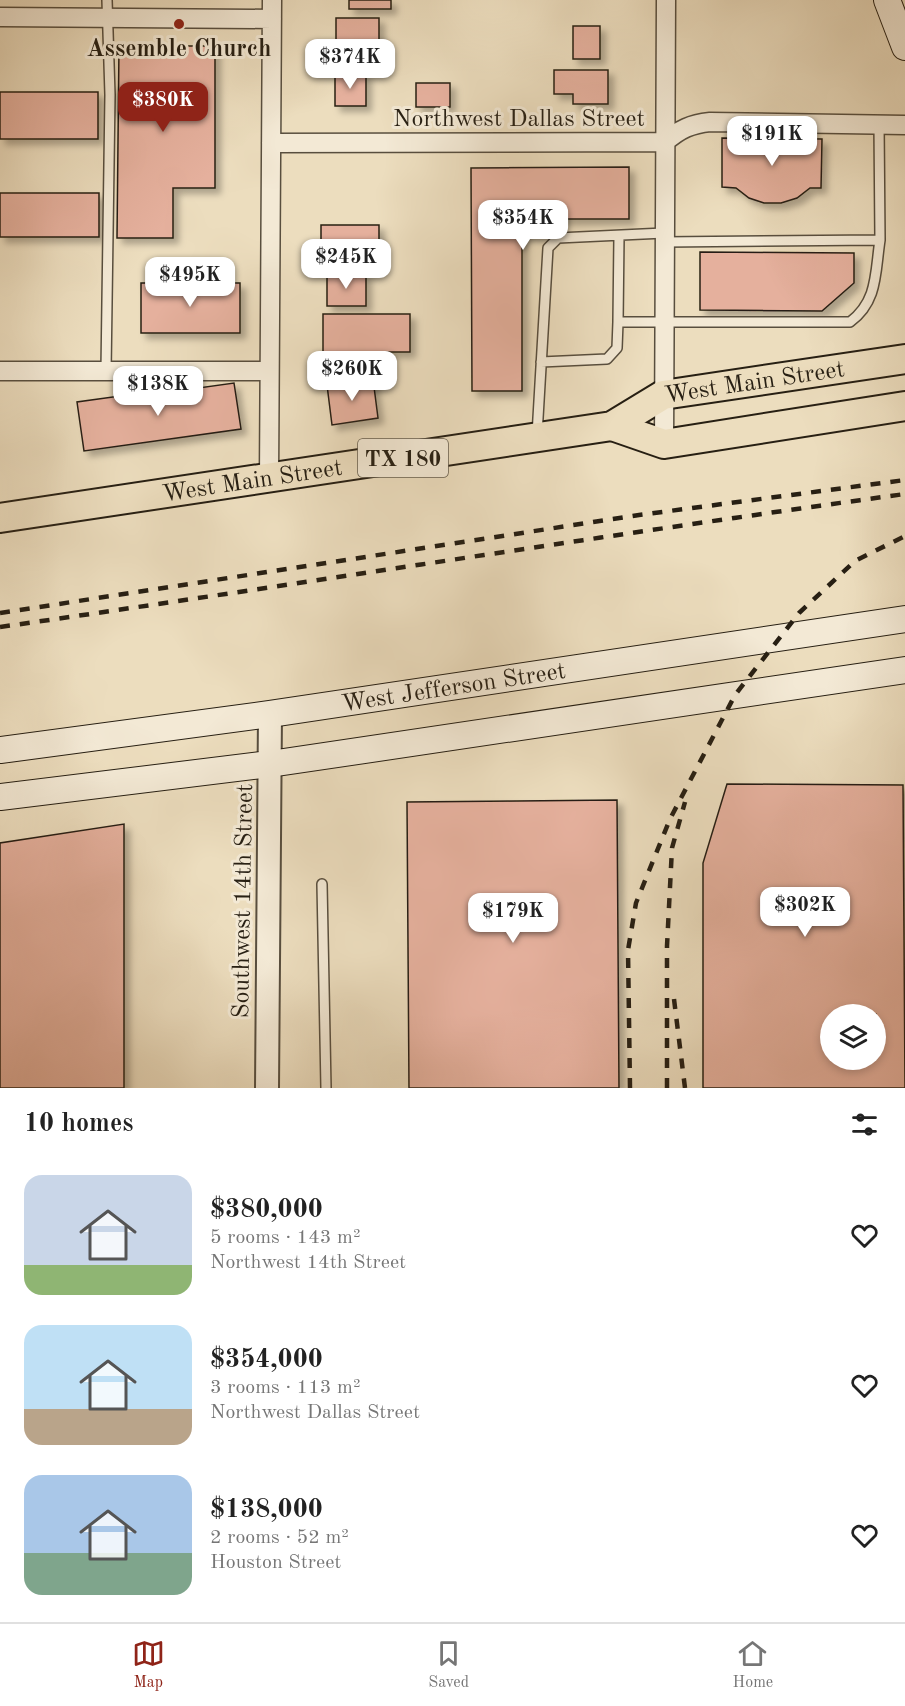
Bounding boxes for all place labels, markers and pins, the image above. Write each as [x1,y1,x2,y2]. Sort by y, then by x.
marker: Assemble Church [172,17,186,31]
place label: Assemble Church [87,38,271,62]
pin: $374K [308,39,392,90]
pin: $380K [121,82,205,133]
pin: $191K [730,116,814,167]
pin: $354K [481,200,565,251]
pin: $245K [304,239,388,290]
pin: $495K [148,257,232,308]
pin: $260K [310,351,394,402]
pin: $138K [116,366,200,417]
pin: $302K [763,887,847,938]
pin: $179K [471,893,555,944]

